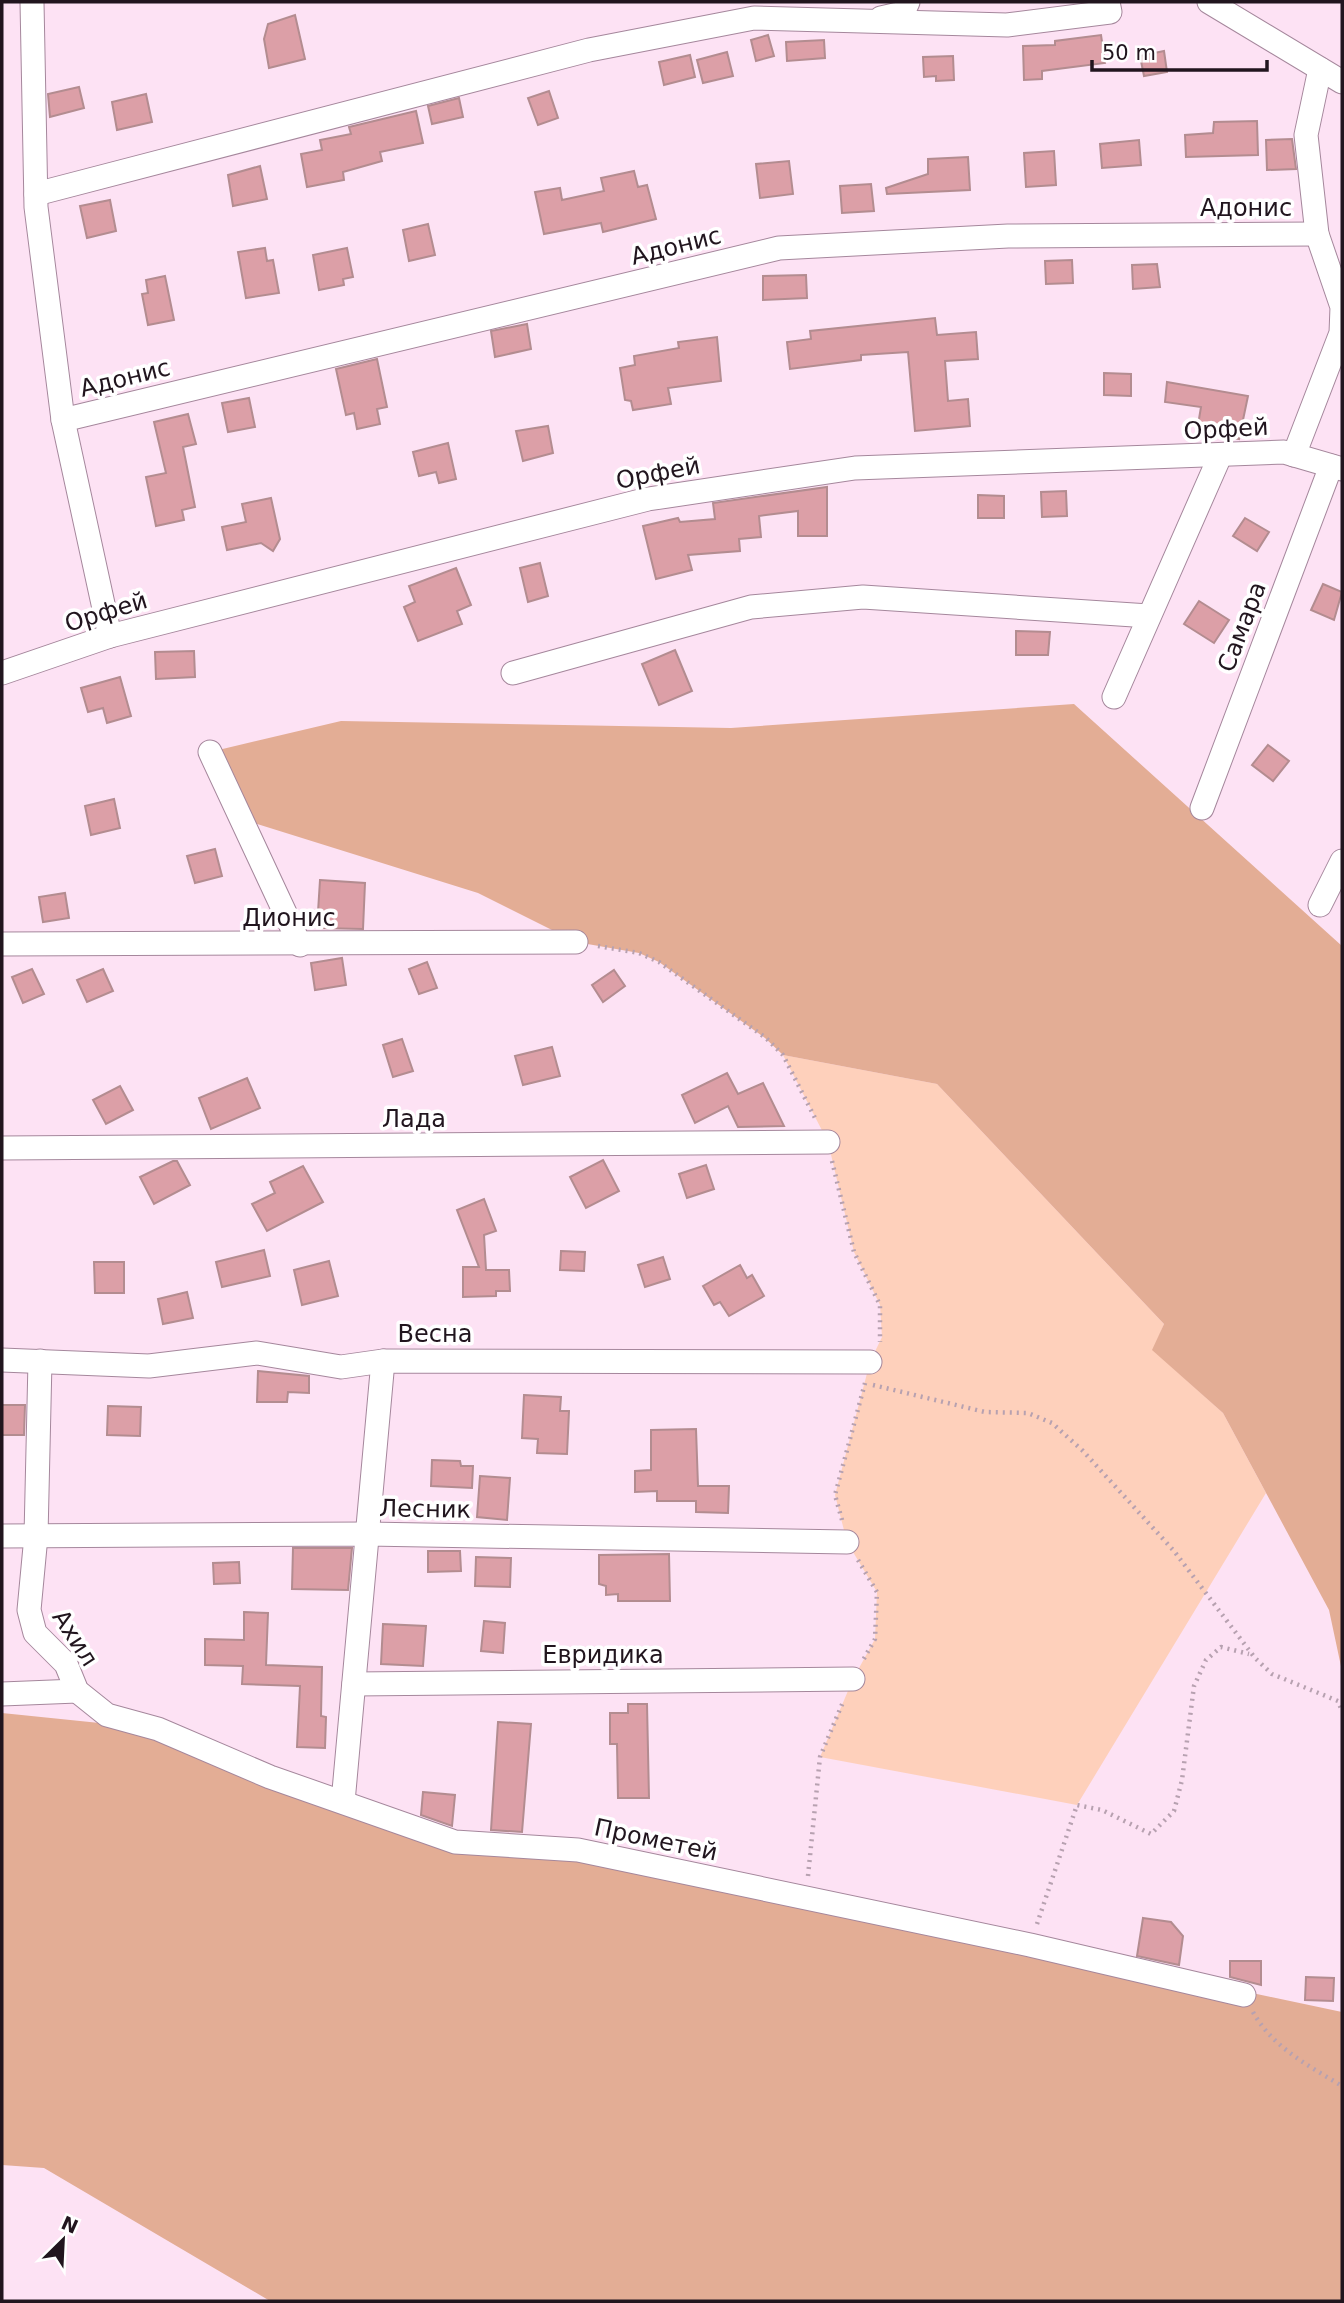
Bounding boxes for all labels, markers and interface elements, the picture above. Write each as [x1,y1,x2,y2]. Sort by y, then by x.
scale bar [1092,28,1267,72]
text: 50 m [1102,41,1156,65]
street label: Адонис [1200,194,1292,222]
street label: Адонис [628,221,724,271]
street label: Адонис [77,353,173,403]
street label: Орфей [1183,413,1269,445]
street label: Орфей [614,451,702,495]
street label: Самара [1212,578,1272,676]
street label: Орфей [61,586,151,638]
street label: Дионис [242,904,336,932]
street label: Лада [382,1105,446,1133]
street label: Весна [398,1320,472,1348]
street label: Лесник [379,1494,471,1524]
street label: Ахил [46,1605,104,1671]
street label: Евридика [542,1641,664,1669]
street label: Прометей [592,1813,720,1867]
north arrow [28,2205,98,2275]
text: N [58,2211,82,2238]

